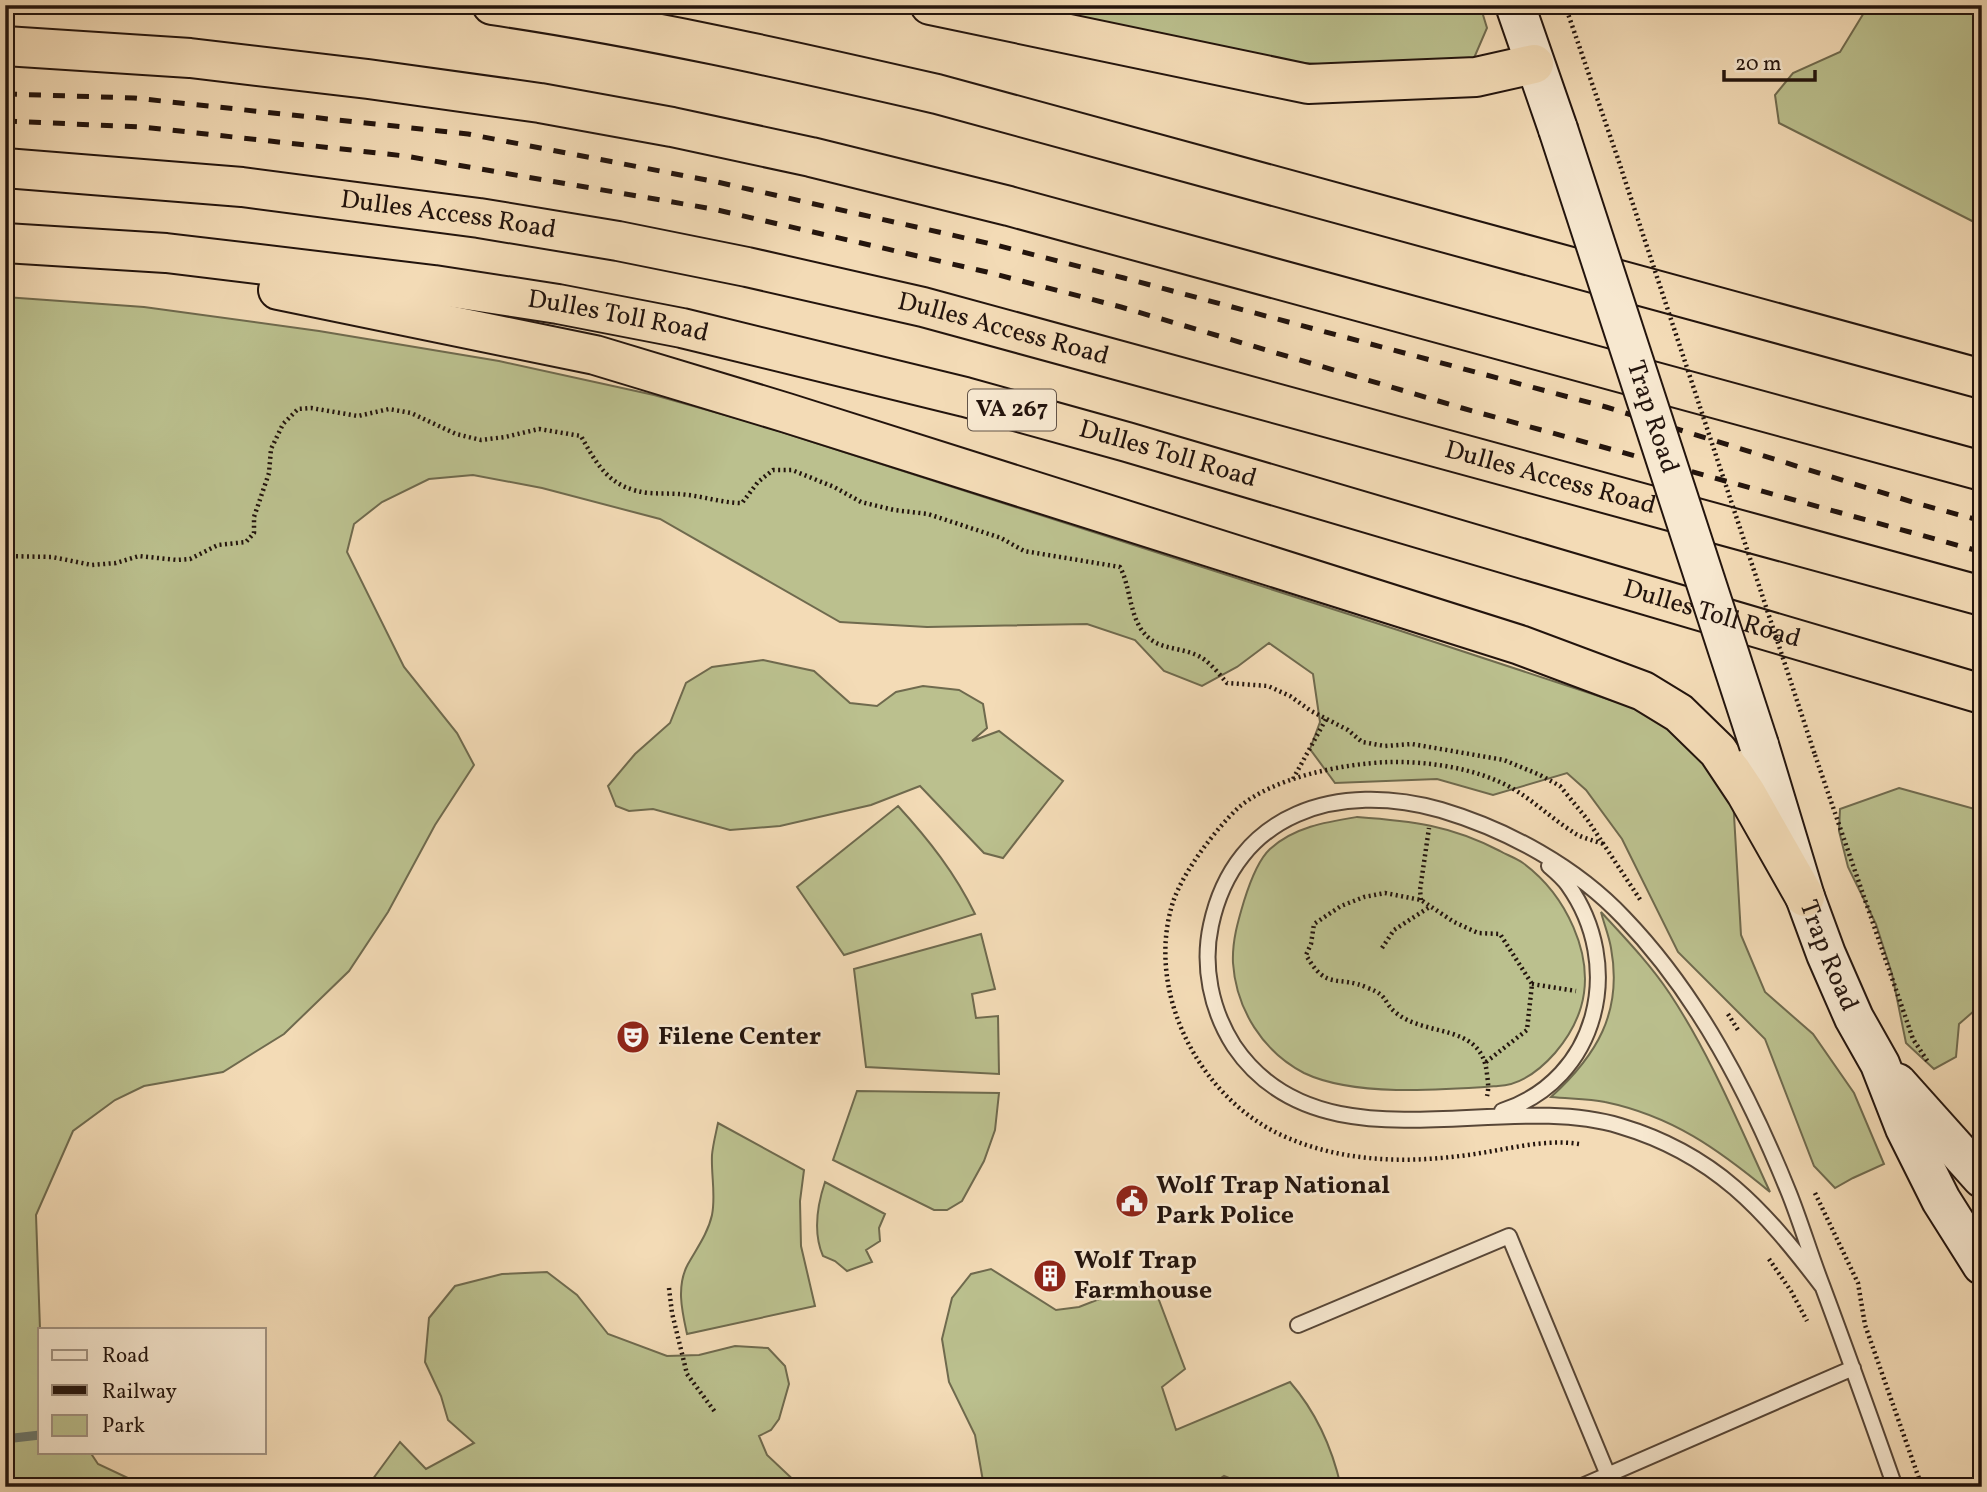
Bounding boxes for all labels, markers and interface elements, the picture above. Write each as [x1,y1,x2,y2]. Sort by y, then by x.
scale bar [1724,38,1815,82]
text: 20 m [1735,50,1781,79]
street label: Dulles Access Road [338,182,559,248]
street label: Dulles Toll Road [525,282,712,352]
street label: Dulles Access Road [894,284,1113,375]
street label: Trap Road [1617,356,1687,478]
road number: VA 267 [968,390,1056,430]
street label: Dulles Toll Road [1075,411,1261,497]
street label: Dulles Access Road [1441,432,1660,524]
street label: Dulles Toll Road [1619,571,1805,658]
street label: Trap Road [1790,895,1867,1017]
theatre icon: Filene Center [614,1018,652,1056]
place label: Filene Center [658,1019,821,1055]
place label: Wolf Trap National Park Police [1156,1168,1390,1234]
public building icon: Wolf Trap National Park Police [1113,1182,1151,1220]
place label: Wolf Trap Farmhouse [1074,1243,1212,1309]
building icon: Wolf Trap Farmhouse [1031,1257,1069,1295]
legend [38,1328,266,1454]
text: Road [102,1342,149,1371]
text: Railway [102,1378,178,1407]
text: Park [102,1412,145,1441]

